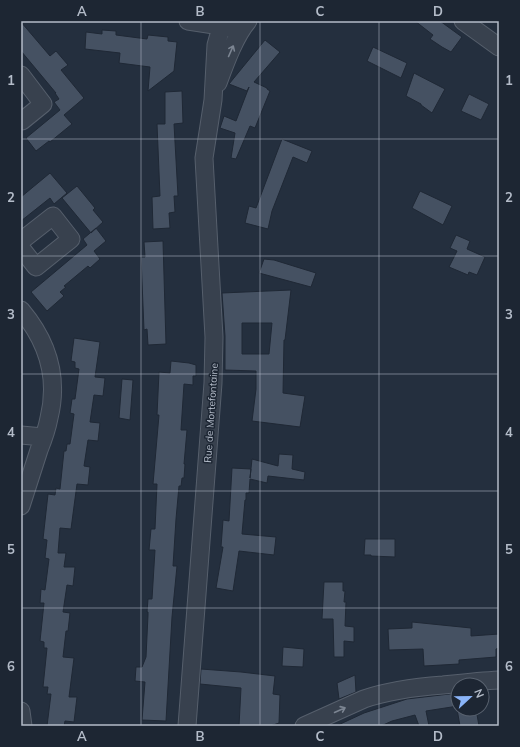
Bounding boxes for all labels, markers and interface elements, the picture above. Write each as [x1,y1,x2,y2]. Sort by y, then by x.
text: A [77,3,87,19]
text: B [196,3,205,19]
text: C [316,3,325,19]
text: D [433,3,443,19]
one-way arrow [228,45,236,57]
text: 1 [7,72,15,88]
text: 1 [505,72,513,88]
text: 2 [7,189,15,205]
text: 2 [505,189,513,205]
text: 3 [7,306,15,322]
text: 3 [505,306,513,322]
street label: Rue de Mortefontaine [201,363,221,463]
text: 4 [7,424,15,440]
text: 4 [505,424,513,440]
text: 5 [7,541,15,557]
text: 5 [505,541,513,557]
text: 6 [7,658,15,674]
text: 6 [505,658,513,674]
north arrow [450,677,490,717]
text: N [471,687,487,700]
one-way arrow [333,706,345,713]
text: A [77,728,87,744]
text: B [196,728,205,744]
text: C [316,728,325,744]
text: D [433,728,443,744]

